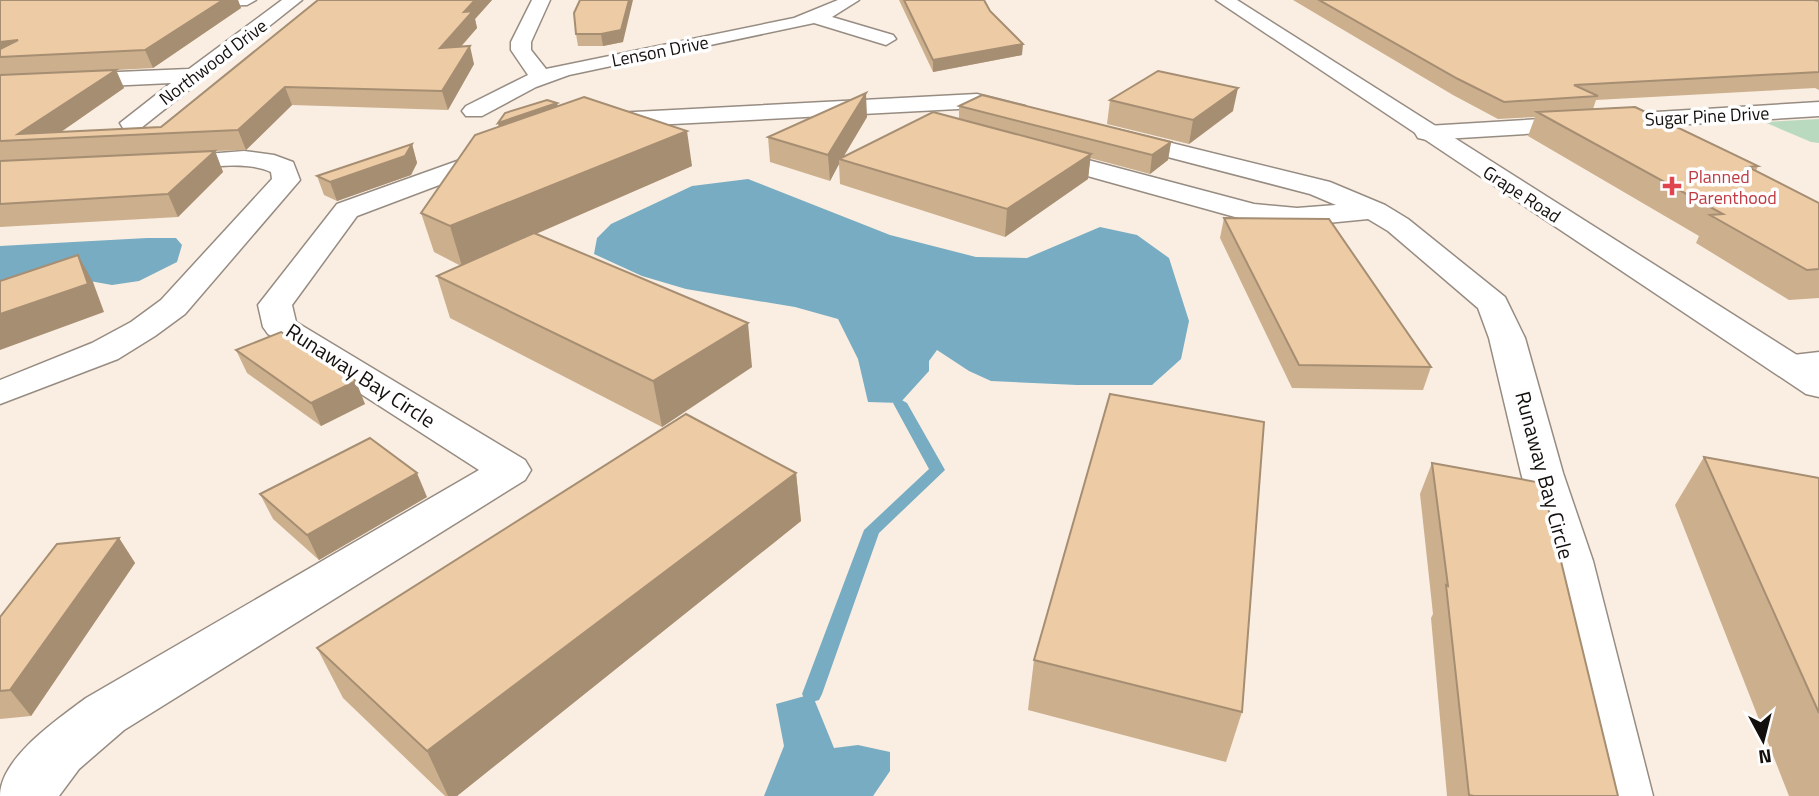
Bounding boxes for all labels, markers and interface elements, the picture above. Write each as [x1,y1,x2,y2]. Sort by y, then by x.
street label: Northwood Drive [153,12,273,112]
street label: Lenson Drive [609,28,711,74]
street label: Sugar Pine Drive [1644,99,1770,133]
street label: Grape Road [1478,159,1566,229]
place label: Planned Parenthood [1688,163,1777,211]
marker: Planned Parenthood [1662,176,1682,196]
street label: Runaway Bay Circle [280,315,442,435]
street label: Runaway Bay Circle [1507,387,1583,563]
north arrow [1728,705,1798,775]
text: N [1757,742,1773,773]

